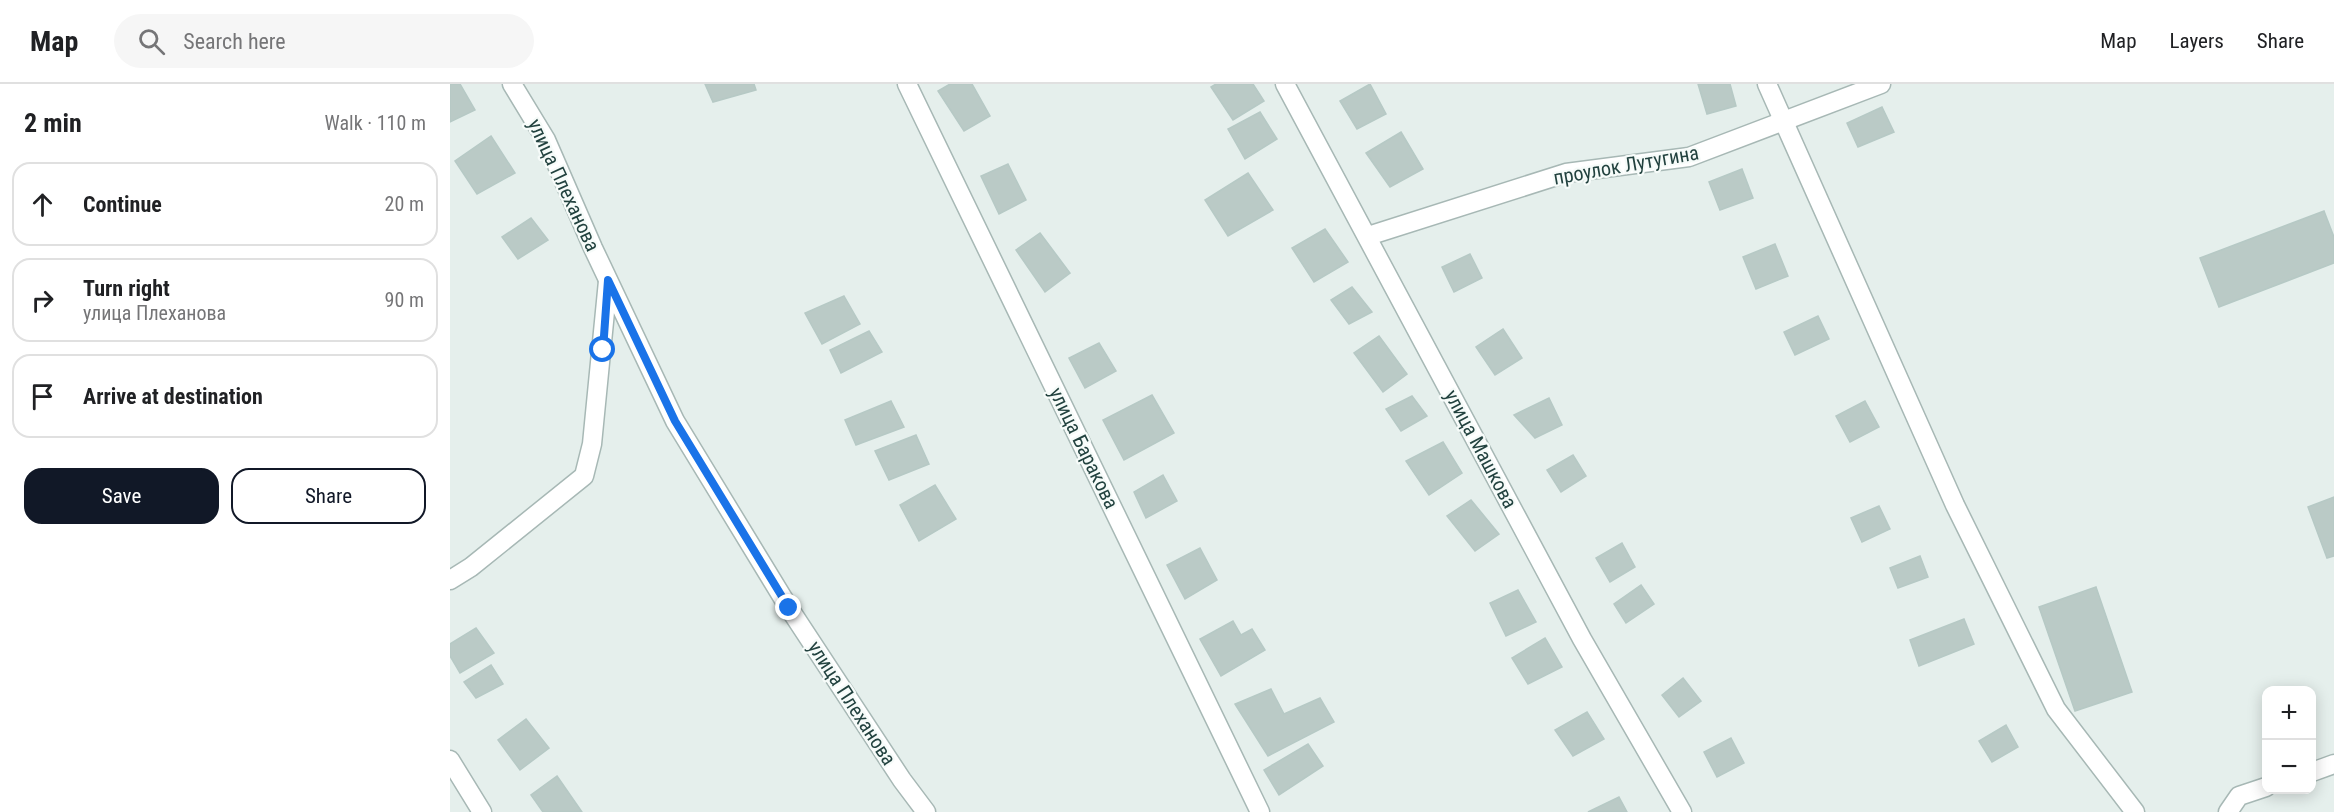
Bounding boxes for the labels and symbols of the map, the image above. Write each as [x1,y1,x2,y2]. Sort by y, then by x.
street label: улица Плеханова [523,115,605,255]
street label: проулок Лутугина [1551,140,1701,190]
route start [589,336,615,362]
street label: улица Баракова [1044,383,1124,513]
street label: улица Машкова [1440,386,1522,512]
route end [775,594,801,620]
street label: улица Плеханова [803,636,901,770]

